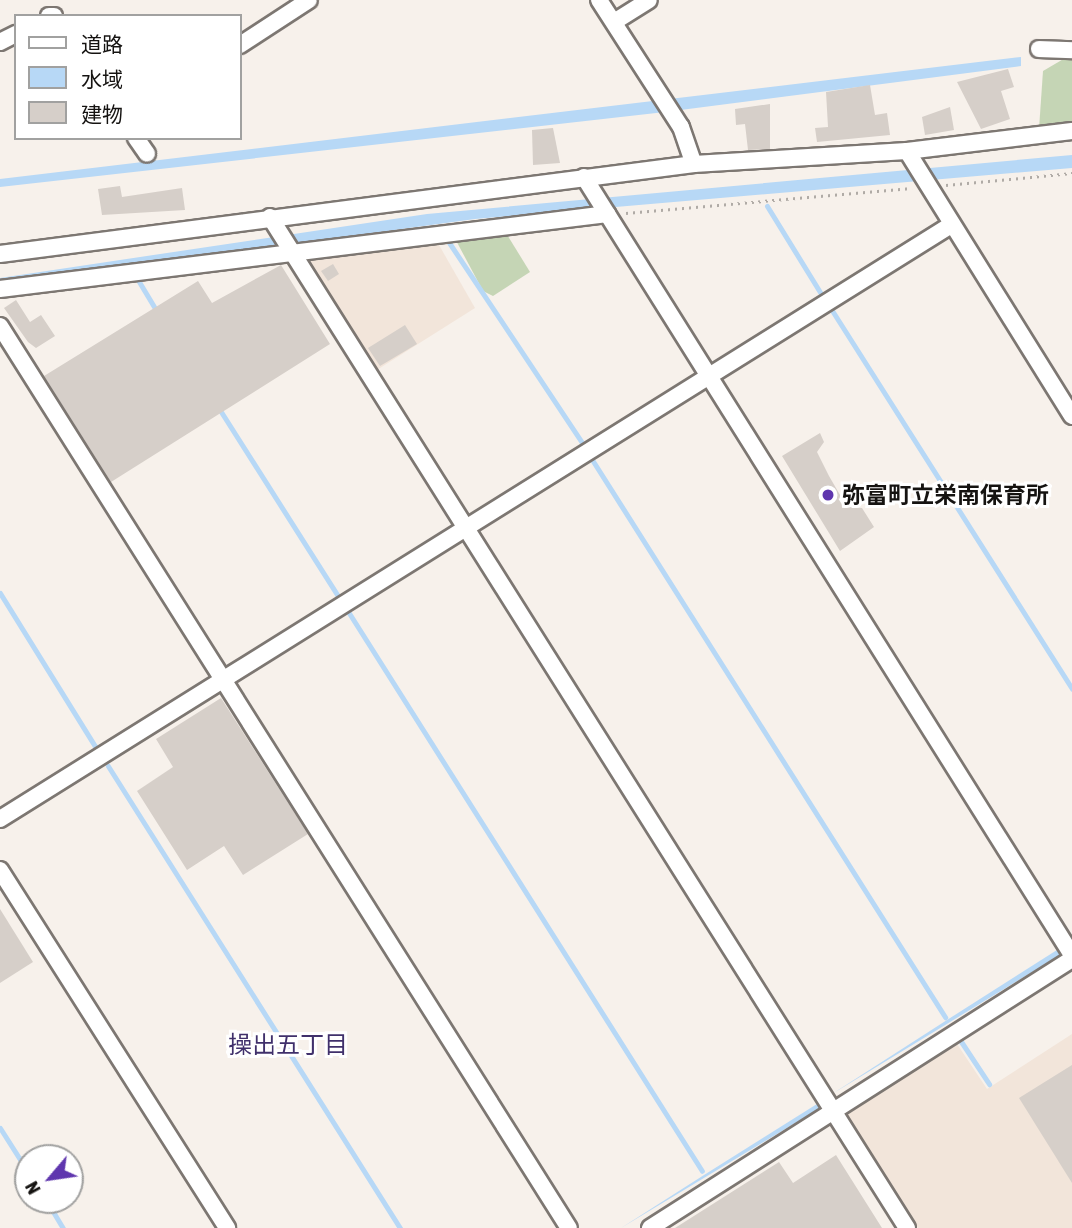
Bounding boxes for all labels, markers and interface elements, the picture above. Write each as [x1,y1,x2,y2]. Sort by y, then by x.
legend [14,14,242,140]
text: 道路 [81,32,123,56]
text: 水域 [81,67,123,91]
text: 建物 [81,102,123,126]
place label: 弥富町立栄南保育所 [842,481,1049,509]
marker: 弥富町立栄南保育所 [820,487,836,503]
district label: 操出五丁目 [228,1031,348,1059]
north arrow [14,1144,84,1214]
text: N [20,1178,45,1198]

